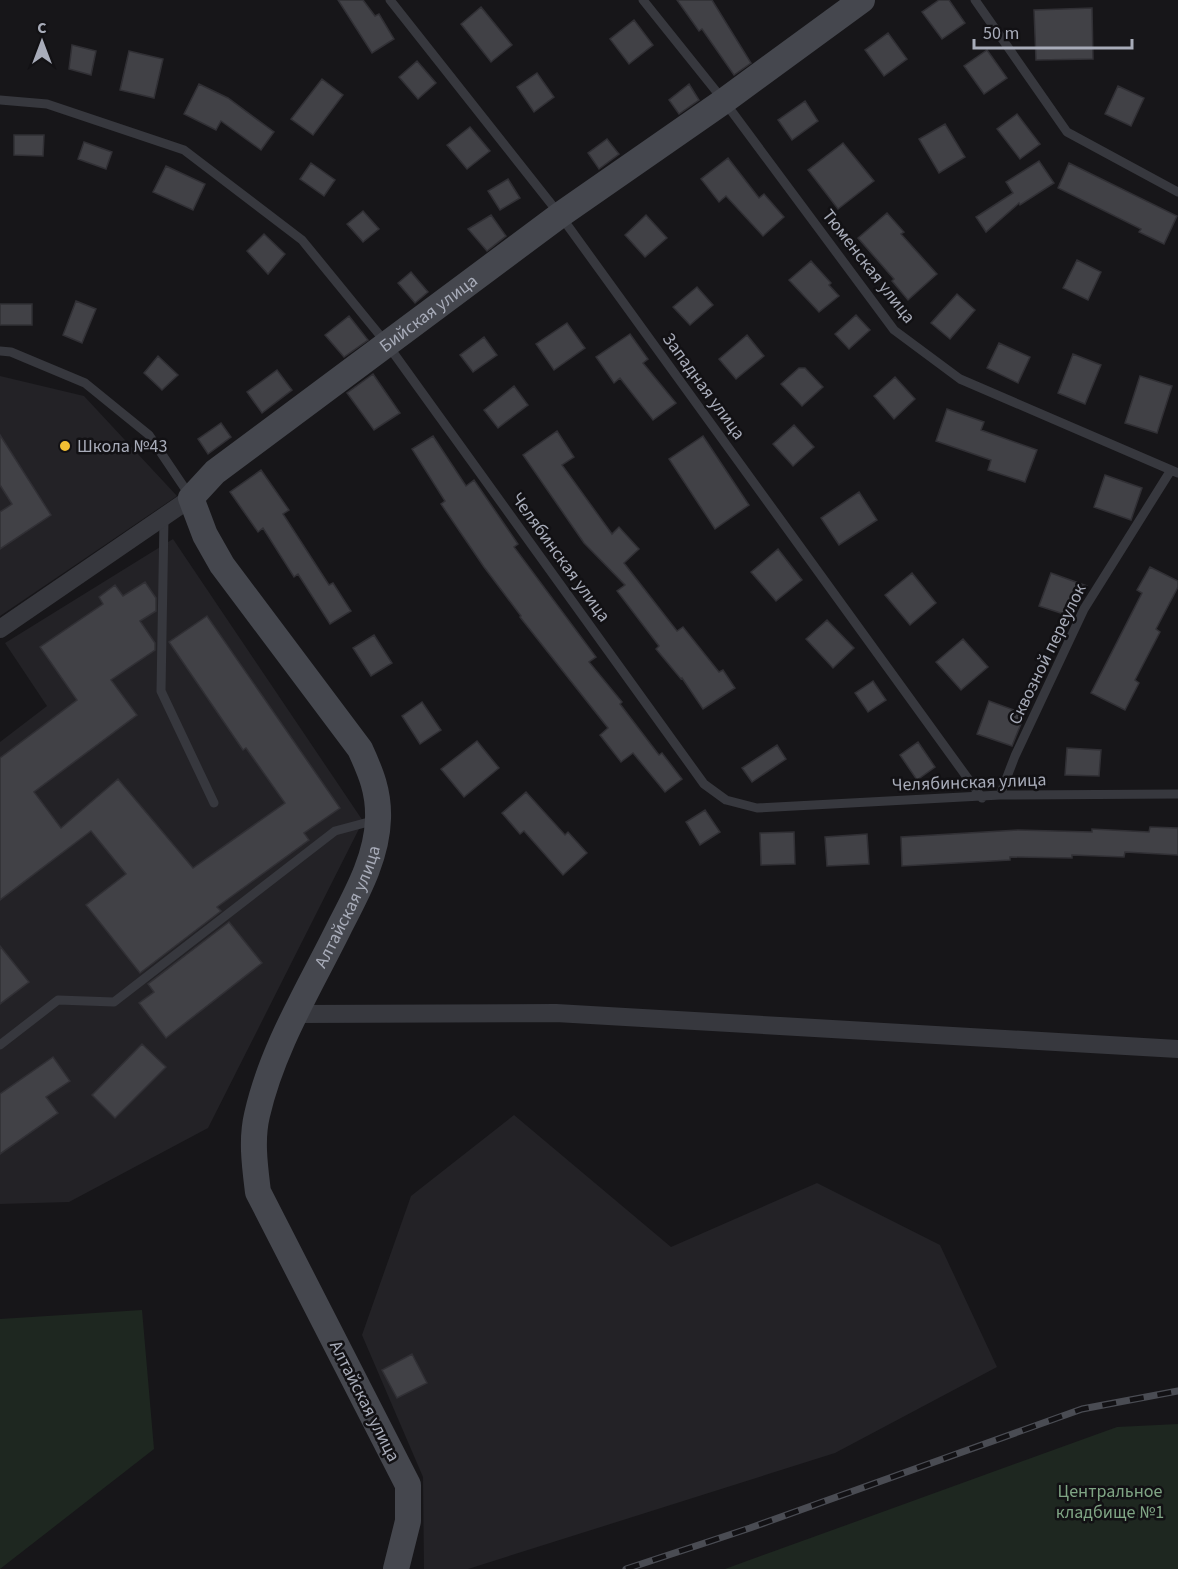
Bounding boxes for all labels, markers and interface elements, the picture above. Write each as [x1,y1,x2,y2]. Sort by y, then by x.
north arrow [12,12,72,72]
scale bar [974,12,1132,50]
text: С [37,17,47,39]
text: 50 m [983,21,1019,46]
street label: Тюменская улица [816,204,921,329]
street label: Бийская улица [374,269,483,358]
street label: Западная улица [656,328,751,445]
place label: Школа №43 [77,434,167,459]
marker: Школа №43 [58,439,72,453]
street label: Челябинская улица [505,487,616,627]
street label: Сквозной переулок [1002,579,1092,729]
street label: Челябинская улица [891,767,1047,798]
street label: Алтайская улица [309,843,387,973]
street label: Алтайская улица [323,1336,406,1466]
park label: Центральное кладбище №1 [1056,1479,1164,1525]

